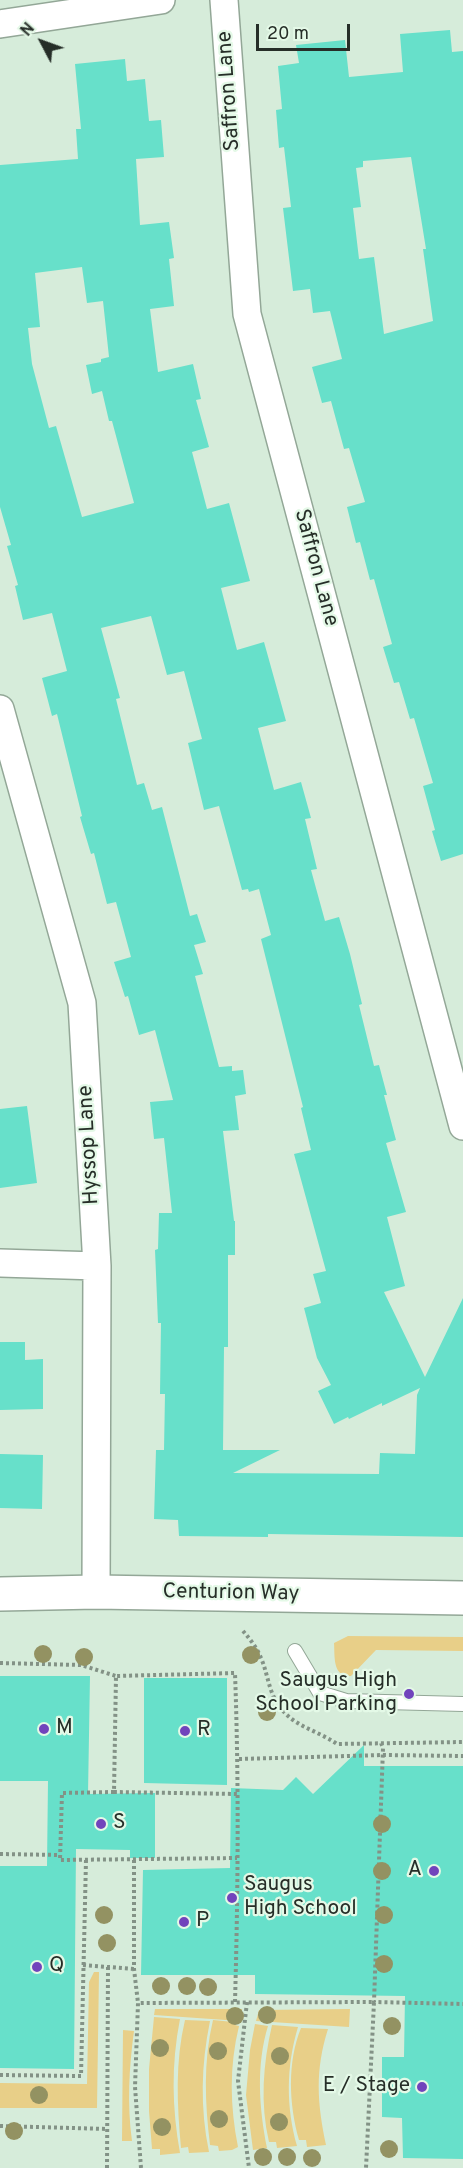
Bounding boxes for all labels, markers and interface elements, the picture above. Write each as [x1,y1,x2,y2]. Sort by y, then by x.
north arrow [12,12,72,72]
scale bar [259,12,354,50]
text: N [17,19,40,41]
text: 20 m [267,23,309,46]
street label: Saffron Lane [213,30,247,152]
street label: Saffron Lane [287,507,343,629]
street label: Hyssop Lane [74,1085,106,1205]
street label: Centurion Way [162,1580,300,1608]
place label: Saugus High School Parking [255,1669,397,1719]
marker: Saugus High School Parking [402,1687,416,1701]
place label: M [56,1716,73,1742]
place label: R [197,1718,211,1744]
marker: M [37,1722,51,1736]
marker: R [178,1724,192,1738]
place label: S [113,1811,126,1837]
marker: S [94,1817,108,1831]
place label: A [408,1858,422,1884]
marker: A [427,1864,441,1878]
place label: Saugus High School [244,1873,357,1923]
marker: Saugus High School [225,1891,239,1905]
place label: P [196,1909,209,1935]
marker: P [177,1915,191,1929]
place label: Q [49,1954,64,1980]
marker: Q [30,1960,44,1974]
place label: E / Stage [323,2074,410,2100]
marker: E / Stage [415,2080,429,2094]

